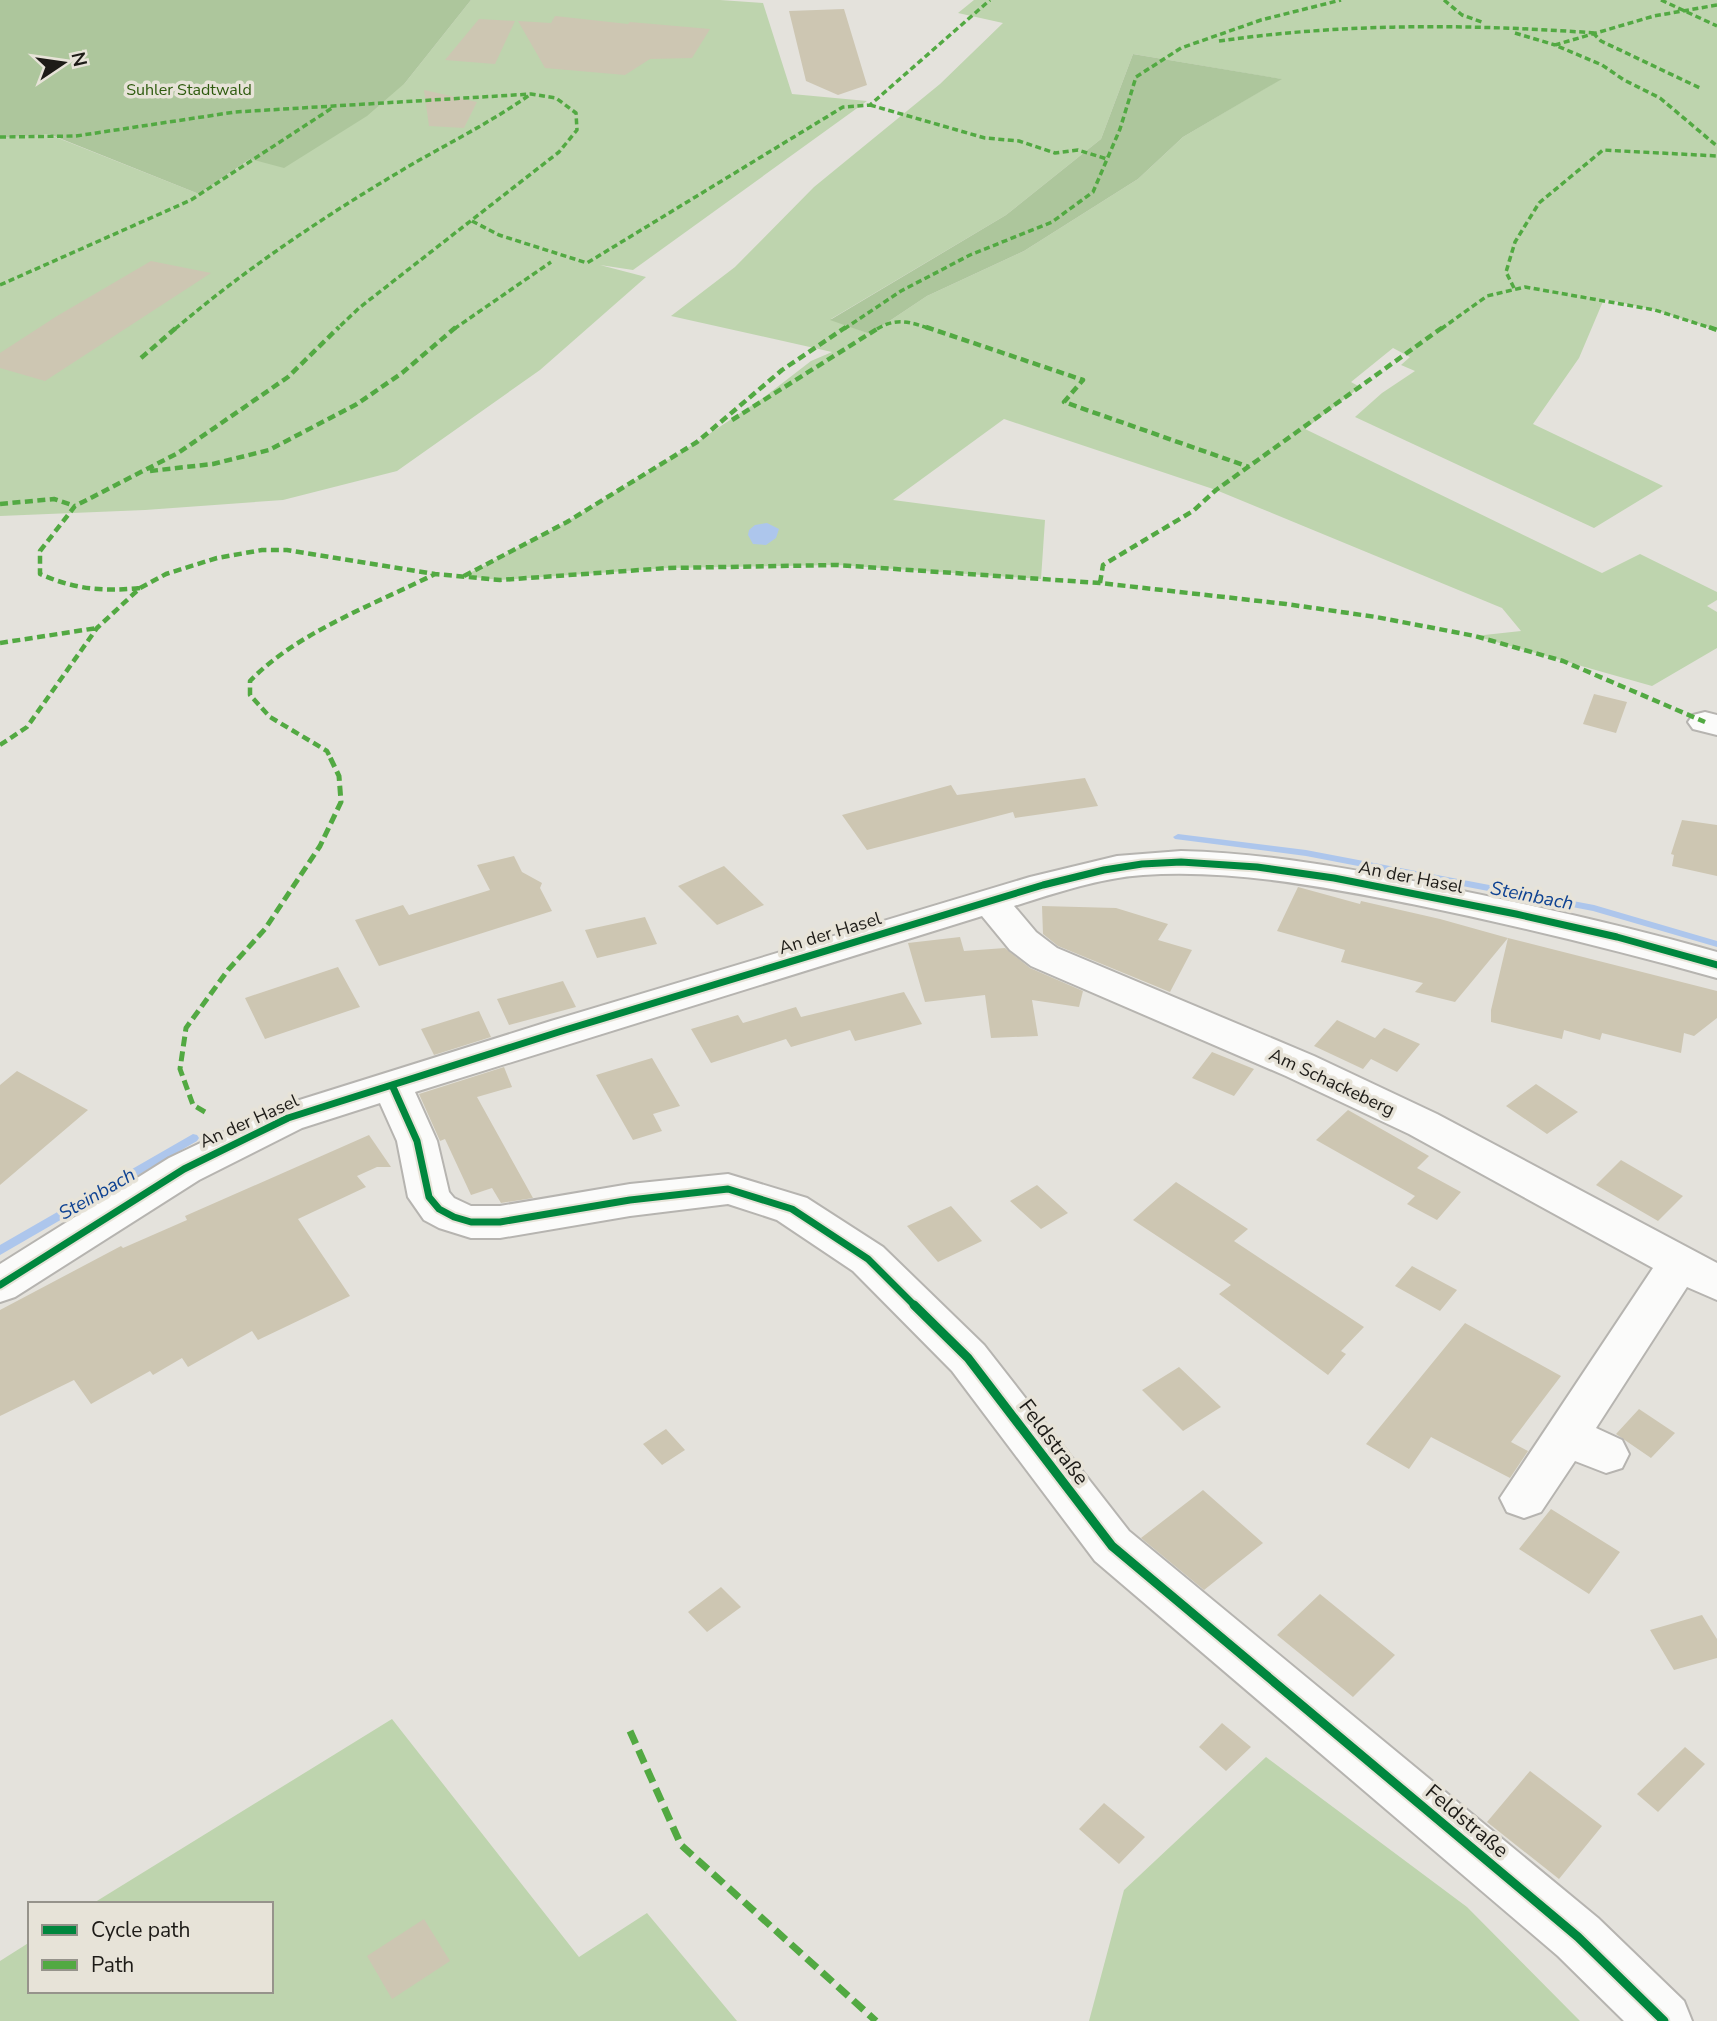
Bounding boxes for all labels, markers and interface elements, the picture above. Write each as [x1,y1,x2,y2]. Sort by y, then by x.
north arrow [28,28,98,98]
text: N [64,50,93,69]
park label: Suhler Stadtwald [126,79,252,101]
street label: An der Hasel [1357,855,1466,899]
water label: Steinbach [1488,875,1576,917]
street label: An der Hasel [776,906,885,960]
street label: Am Schackeberg [1265,1042,1399,1122]
street label: An der Hasel [196,1088,303,1154]
water label: Steinbach [54,1162,140,1226]
street label: Feldstraße [1013,1393,1095,1491]
street label: Feldstraße [1419,1778,1515,1864]
legend [28,1902,273,1993]
text: Cycle path [91,1916,190,1944]
text: Path [91,1951,134,1979]

